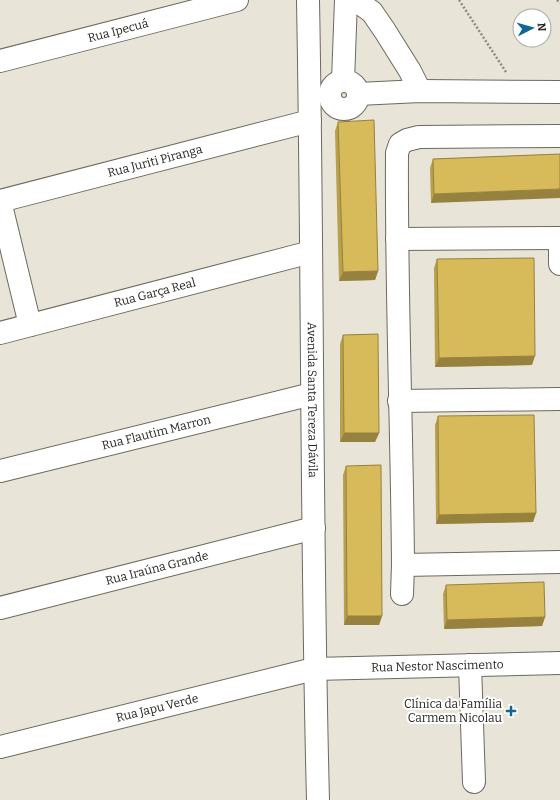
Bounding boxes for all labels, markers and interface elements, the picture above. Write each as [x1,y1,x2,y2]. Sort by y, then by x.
north arrow [512,8,552,48]
street label: Rua Ipecuá [86,16,150,45]
text: N [535,22,548,32]
street label: Rua Juriti Piranga [106,142,204,180]
street label: Rua Garça Real [113,275,198,310]
street label: Avenida Santa Tereza Dávila [305,322,320,478]
street label: Rua Flautim Marron [100,412,213,453]
street label: Rua Iraúna Grande [104,548,210,588]
street label: Rua Nestor Nascimento [371,657,504,675]
street label: Rua Japu Verde [115,691,200,725]
place label: Clínica da Família Carmem Nicolau [404,697,503,725]
marker: Clínica da Família Carmem Nicolau [505,705,517,717]

